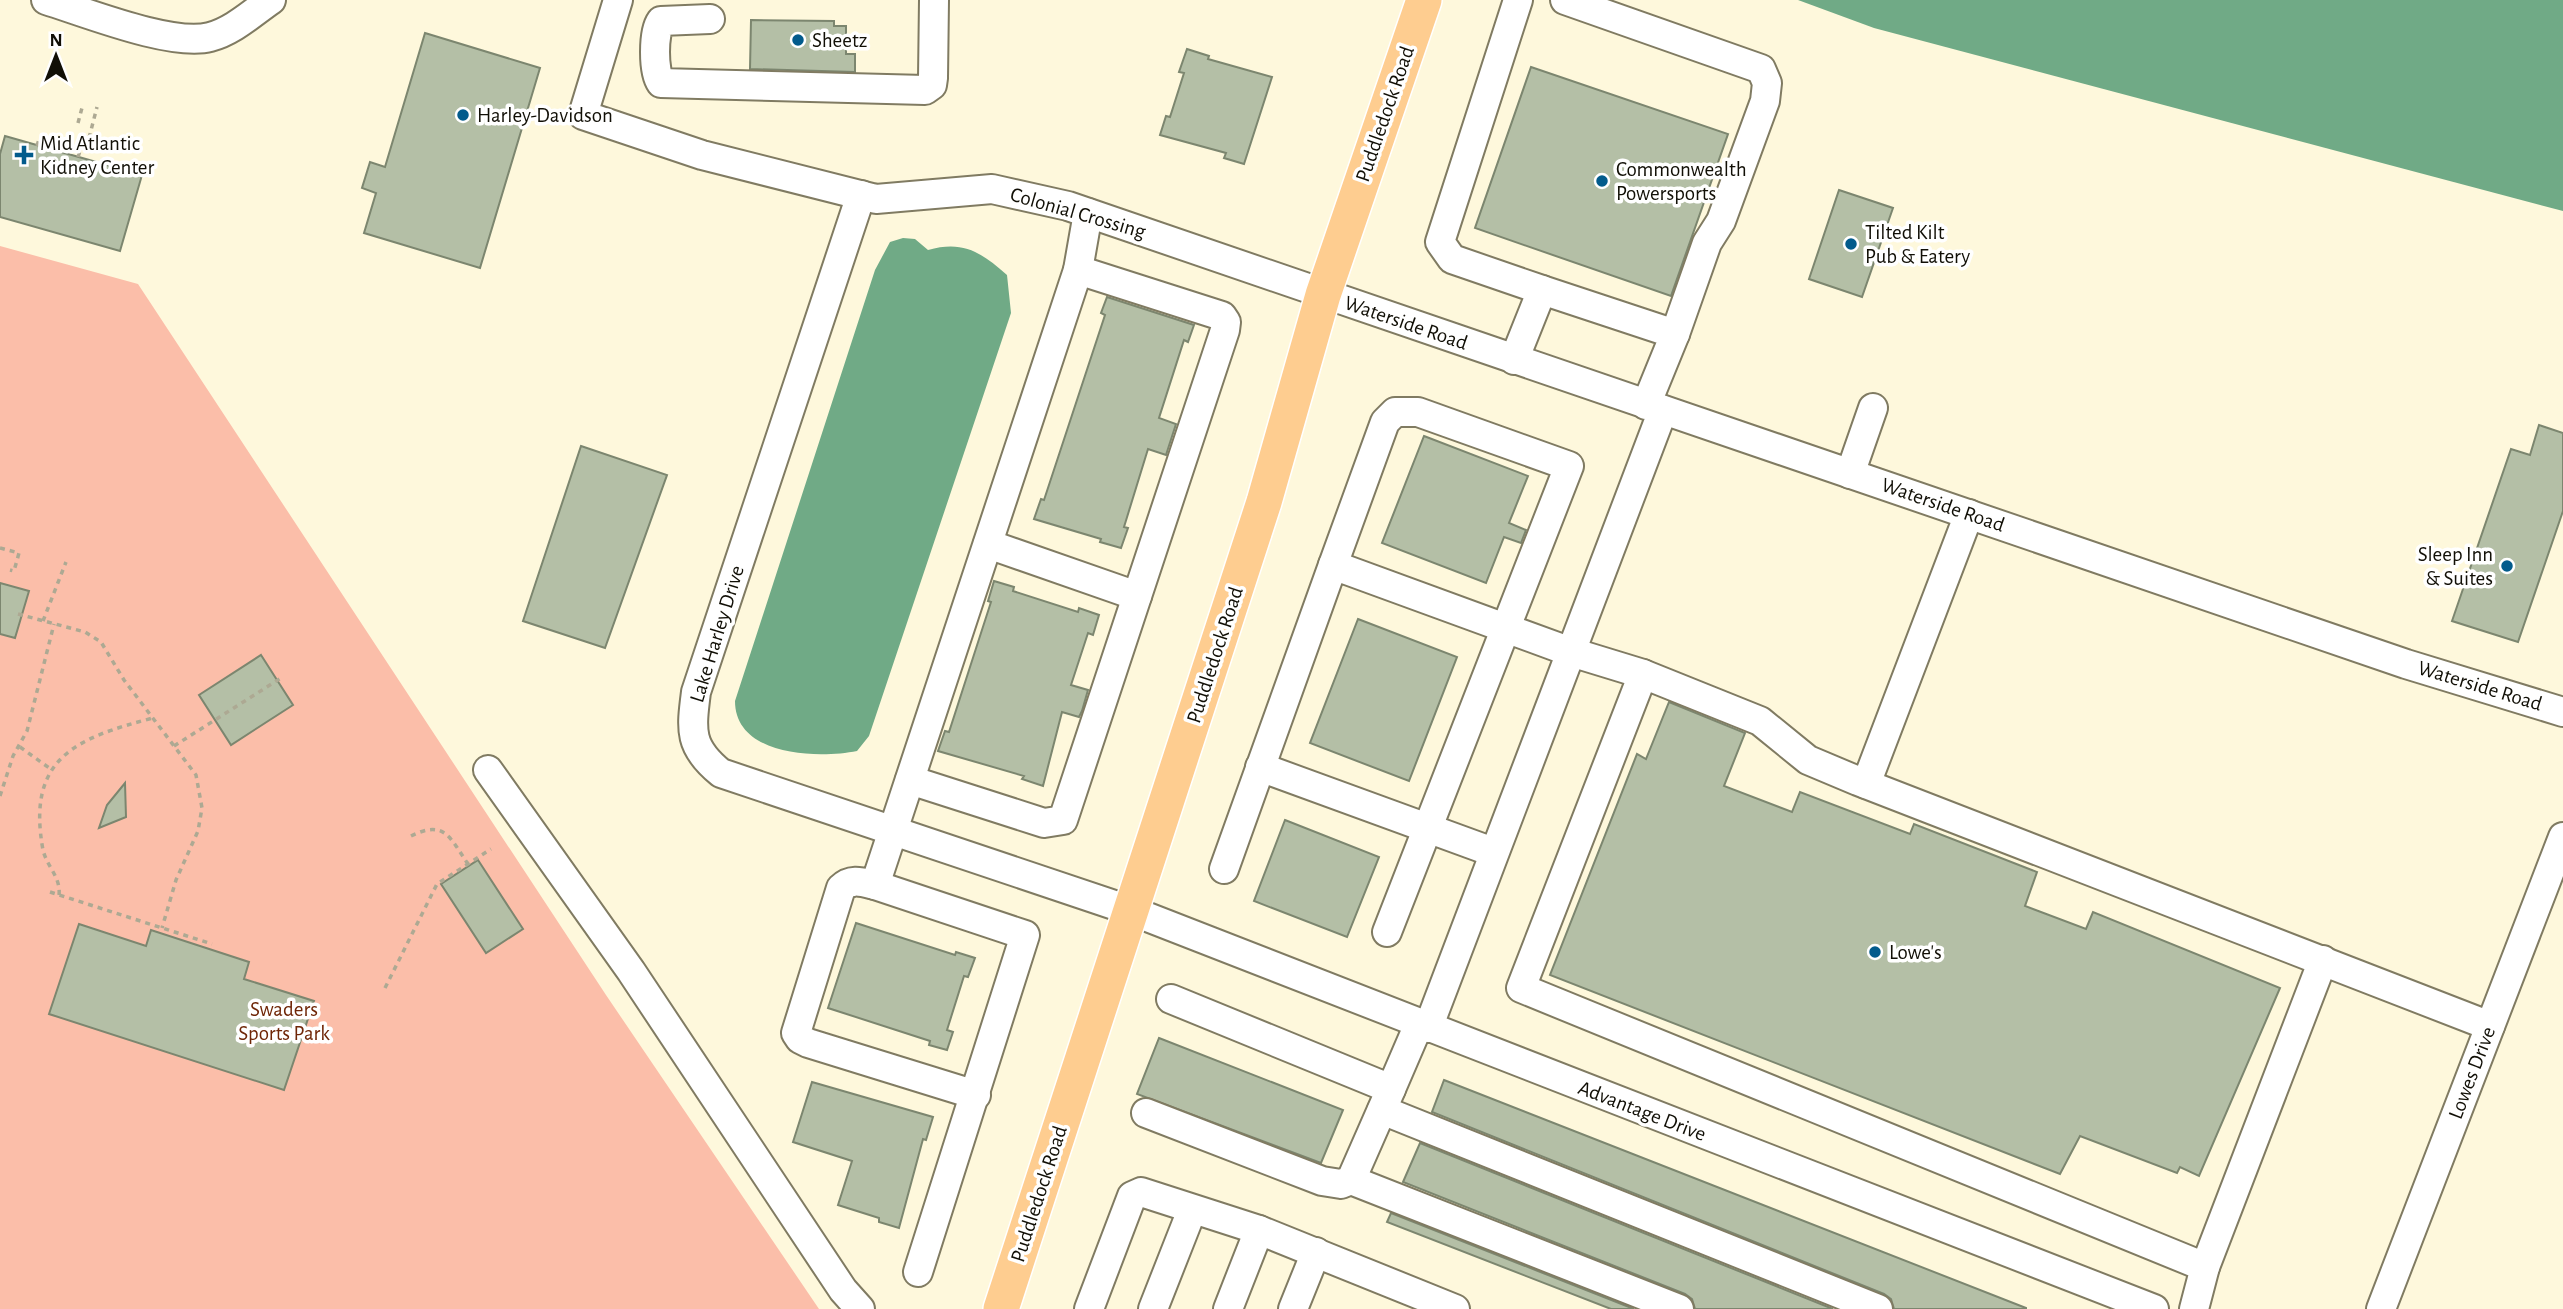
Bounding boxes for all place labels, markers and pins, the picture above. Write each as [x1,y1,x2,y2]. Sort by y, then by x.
place label: Sheetz [812,30,867,51]
marker: Sheetz [790,32,806,48]
place label: Harley-Davidson [477,105,613,126]
marker: Harley-Davidson [455,107,471,123]
place label: Mid Atlantic Kidney Center [40,133,154,178]
marker: Mid Atlantic Kidney Center [14,145,34,165]
place label: Commonwealth Powersports [1616,159,1747,204]
marker: Commonwealth Powersports [1594,173,1610,189]
place label: Tilted Kilt Pub & Eatery [1865,222,1970,267]
marker: Tilted Kilt Pub & Eatery [1843,236,1859,252]
place label: Sleep Inn & Suites [2418,544,2493,589]
marker: Sleep Inn & Suites [2499,558,2515,574]
place label: Lowe's [1889,942,1942,963]
marker: Lowe's [1867,944,1883,960]

